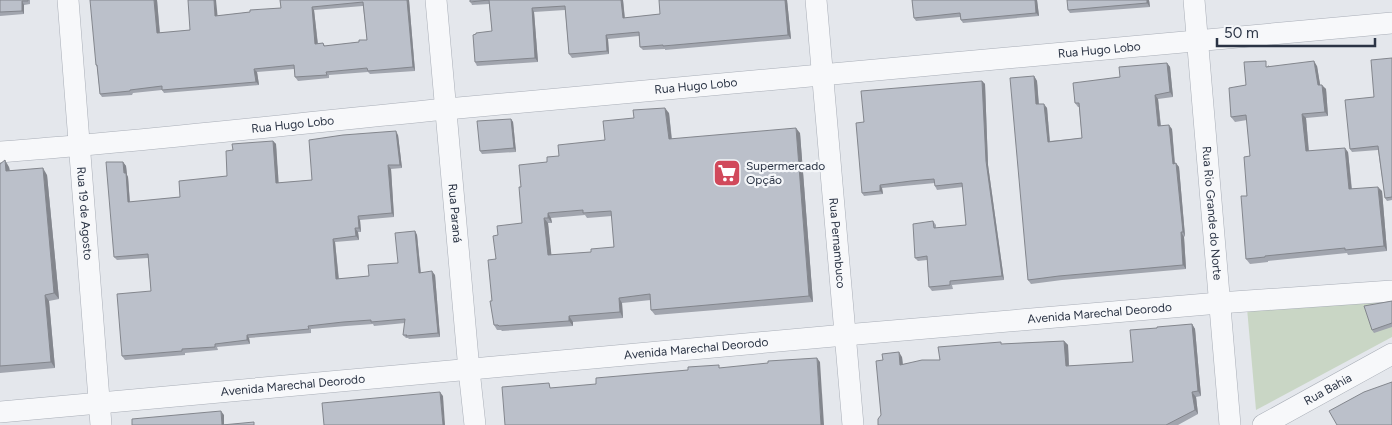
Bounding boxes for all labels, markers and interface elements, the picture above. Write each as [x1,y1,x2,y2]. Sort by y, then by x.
scale bar [1217,15,1374,47]
text: 50 m [1224,24,1259,42]
street label: Rua Hugo Lobo [1057,39,1141,61]
street label: Rua Hugo Lobo [654,75,738,97]
street label: Rua Hugo Lobo [251,113,335,136]
street label: Rua Rio Grande do Norte [1199,146,1225,281]
supermarket icon: Supermercado Opção [712,158,742,188]
place label: Supermercado Opção [746,159,825,187]
street label: Rua 19 de Agosto [74,166,95,261]
street label: Rua Paraná [445,183,465,243]
street label: Rua Pernambuco [826,197,848,289]
street label: Avenida Marechal Deorodo [1027,300,1172,326]
street label: Avenida Marechal Deorodo [623,335,769,362]
street label: Rua Bahia [1301,371,1354,408]
street label: Avenida Marechal Deorodo [220,372,366,399]

